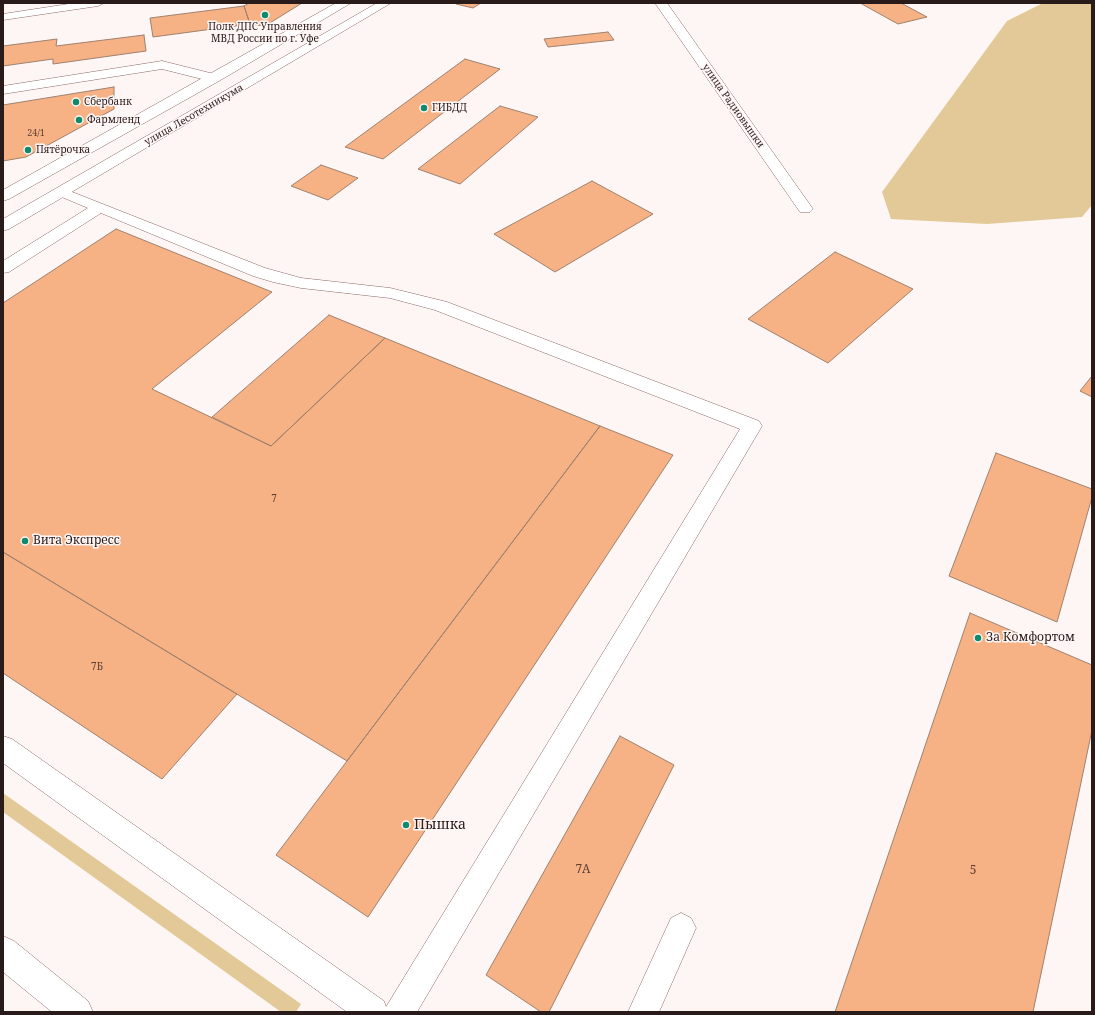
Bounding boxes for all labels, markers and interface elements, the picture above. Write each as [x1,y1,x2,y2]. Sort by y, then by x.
marker: Полк ДПС Управления МВД России по г. Уфе [260,10,270,20]
place label: Полк ДПС Управления МВД России по г. Уфе [208,21,322,44]
street label: улица Радиовышки [699,62,767,150]
street label: улица Лесотехникума [142,82,246,148]
place label: Сбербанк [84,96,132,108]
marker: Сбербанк [71,97,81,107]
place label: ГИБДД [432,102,467,114]
marker: ГИБДД [419,103,429,113]
place label: Фармленд [87,114,140,126]
marker: Фармленд [74,115,84,125]
house number: 24/1 [27,128,45,138]
place label: Пятёрочка [36,144,90,156]
marker: Пятёрочка [23,145,33,155]
house number: 7 [271,493,277,505]
place label: Вита Экспресс [33,534,120,548]
marker: Вита Экспресс [20,536,30,546]
place label: За Комфортом [986,631,1075,645]
marker: За Комфортом [973,633,983,643]
house number: 7Б [91,661,103,673]
place label: Пышка [414,817,466,833]
marker: Пышка [401,820,411,830]
house number: 7А [575,863,591,877]
house number: 5 [970,864,976,878]

